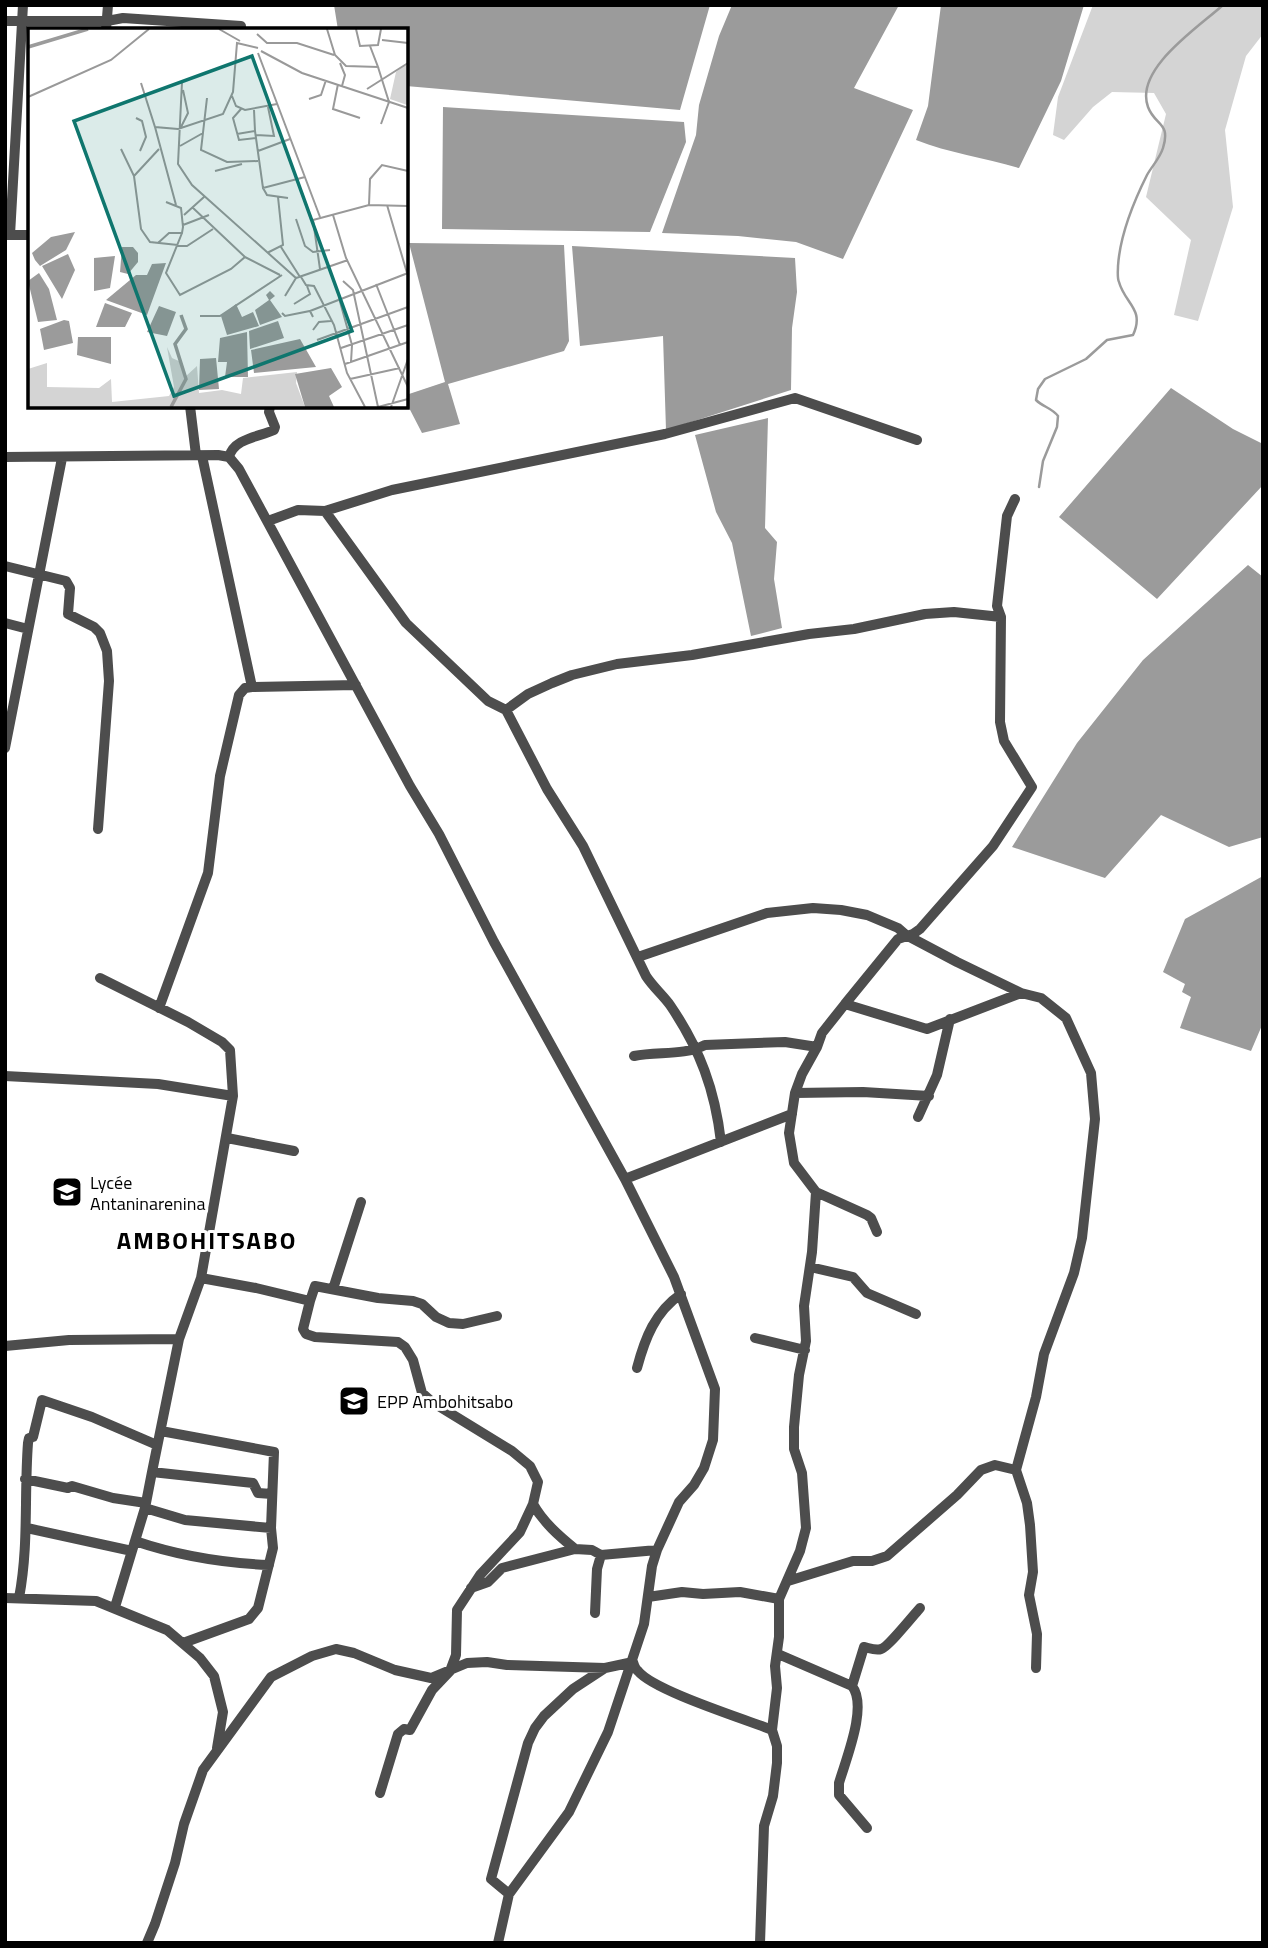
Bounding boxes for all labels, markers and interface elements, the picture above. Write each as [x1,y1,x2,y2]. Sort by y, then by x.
inset map [28,28,408,408]
place label: Lycée Antaninarenina [90,1169,205,1217]
school or university icon: Lycée Antaninarenina [50,1175,84,1209]
district label: AMBOHITSABO [117,1222,297,1258]
school or university icon: EPP Ambohitsabo [337,1384,371,1418]
place label: EPP Ambohitsabo [377,1388,513,1415]

